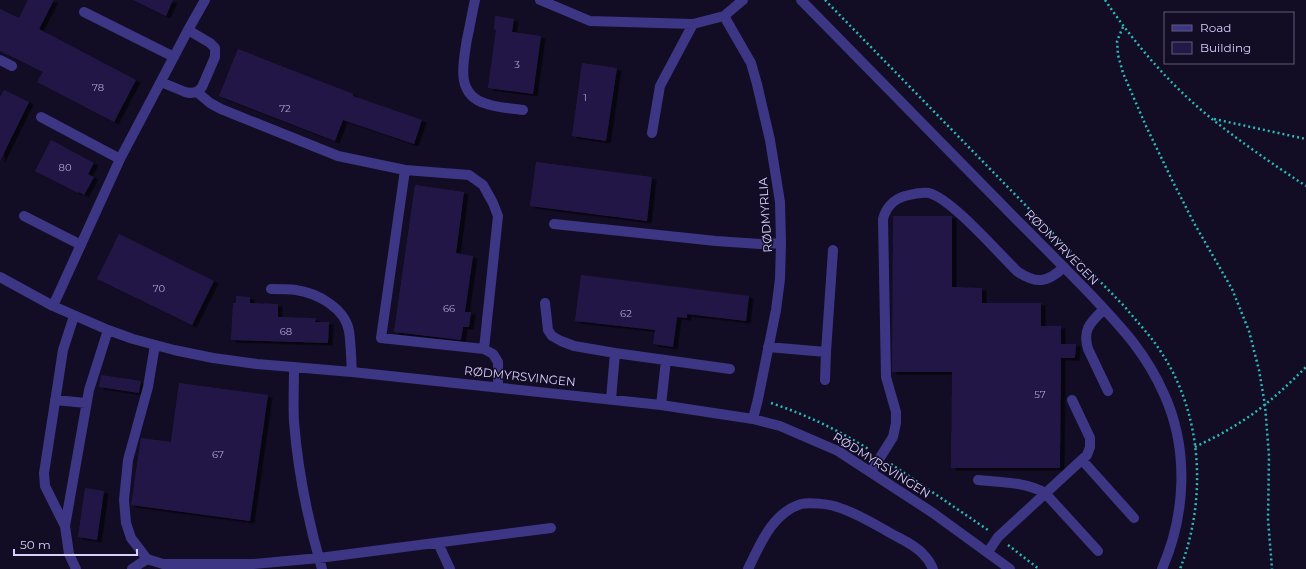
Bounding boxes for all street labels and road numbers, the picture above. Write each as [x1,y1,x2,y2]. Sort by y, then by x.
street label: RØDMYRLIA [755,177,775,253]
street label: RØDMYRVEGEN [1022,206,1102,288]
street label: RØDMYRSVINGEN [463,363,577,389]
street label: RØDMYRSVINGEN [831,429,933,501]

